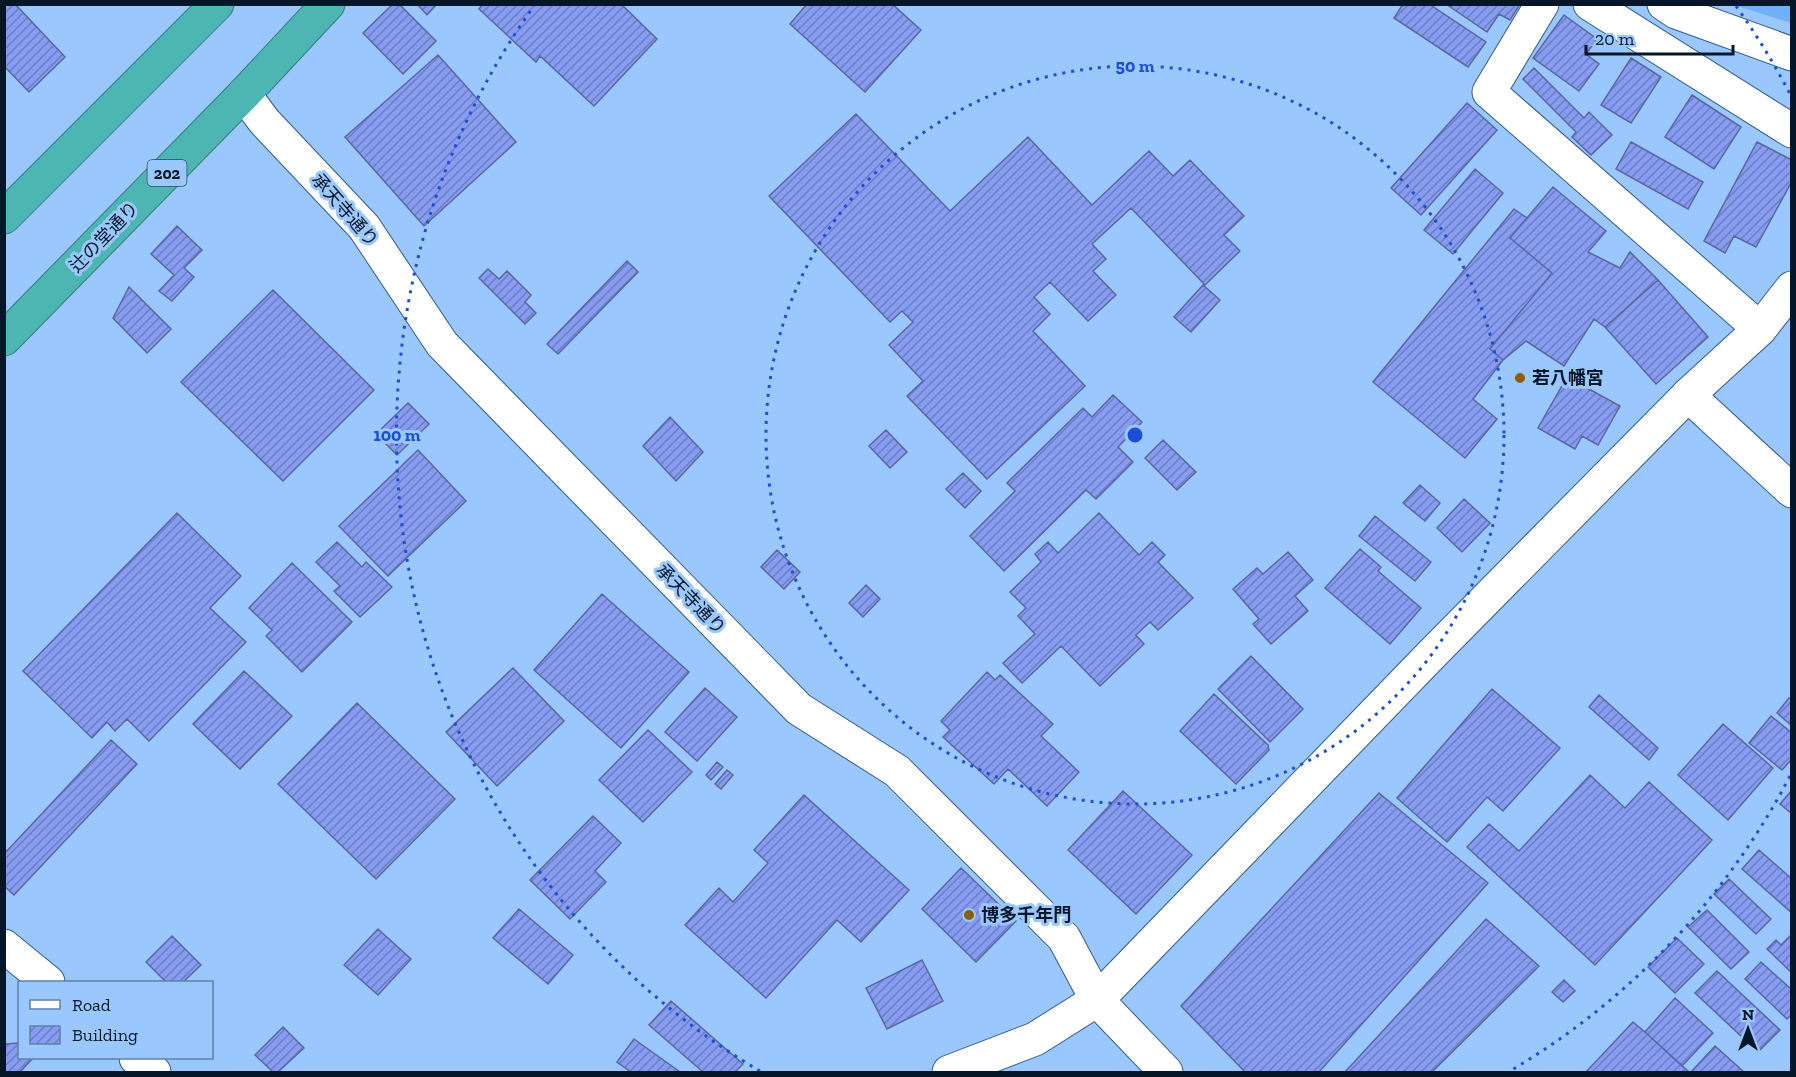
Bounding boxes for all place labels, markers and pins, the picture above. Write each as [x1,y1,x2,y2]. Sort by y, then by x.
place label: 若八幡宮 [1532,367,1604,389]
marker: 若八幡宮 [1513,371,1527,385]
centre of rings [1125,425,1145,445]
place label: 博多千年門 [981,904,1071,926]
marker: 博多千年門 [962,908,976,922]

